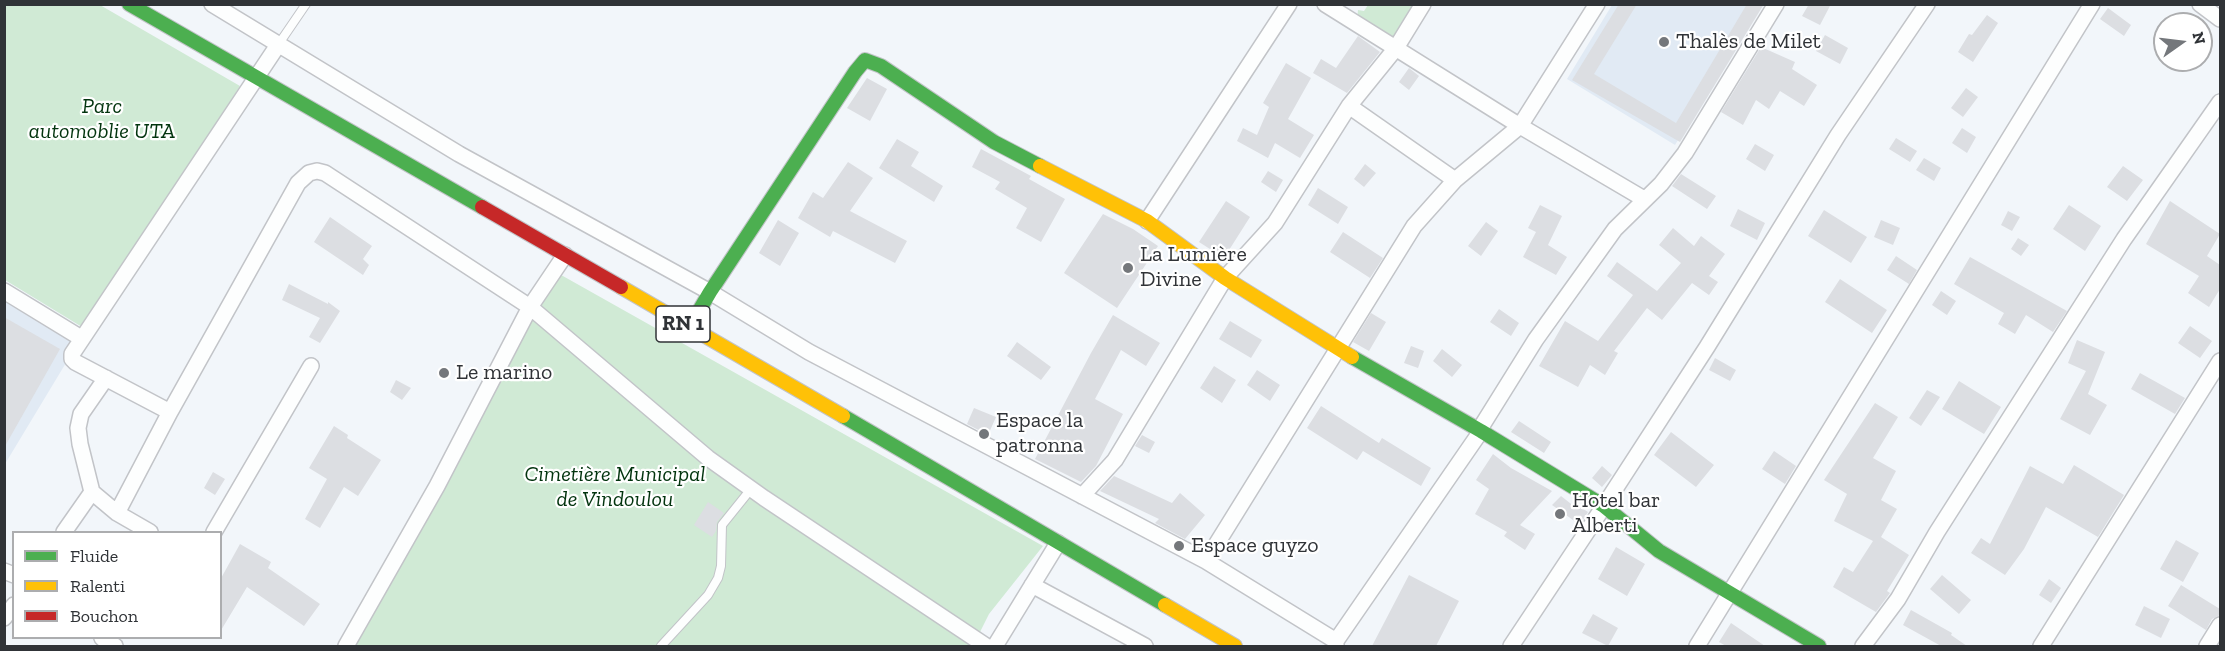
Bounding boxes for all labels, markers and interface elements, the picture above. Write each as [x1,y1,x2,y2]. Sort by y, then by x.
north arrow [2153,12,2213,72]
place label: Thalès de Milet [1676,29,1821,55]
text: N [2188,30,2210,46]
marker: Thalès de Milet [1657,35,1671,49]
park label: Parc automoblie UTA [29,94,175,146]
place label: La Lumière Divine [1140,242,1247,294]
marker: La Lumière Divine [1121,261,1135,275]
road number: RN 1 [656,306,710,342]
place label: Le marino [456,360,552,386]
marker: Le marino [437,366,451,380]
place label: Espace la patronna [996,408,1083,460]
marker: Espace la patronna [977,427,991,441]
park label: Cimetière Municipal de Vindoulou [524,462,706,514]
place label: Hotel bar Alberti [1572,488,1660,540]
marker: Hotel bar Alberti [1553,507,1567,521]
legend [12,531,222,639]
place label: Espace guyzo [1191,533,1319,559]
marker: Espace guyzo [1172,539,1186,553]
text: Fluide [70,545,118,567]
text: Ralenti [70,575,125,597]
text: Bouchon [70,605,138,627]

